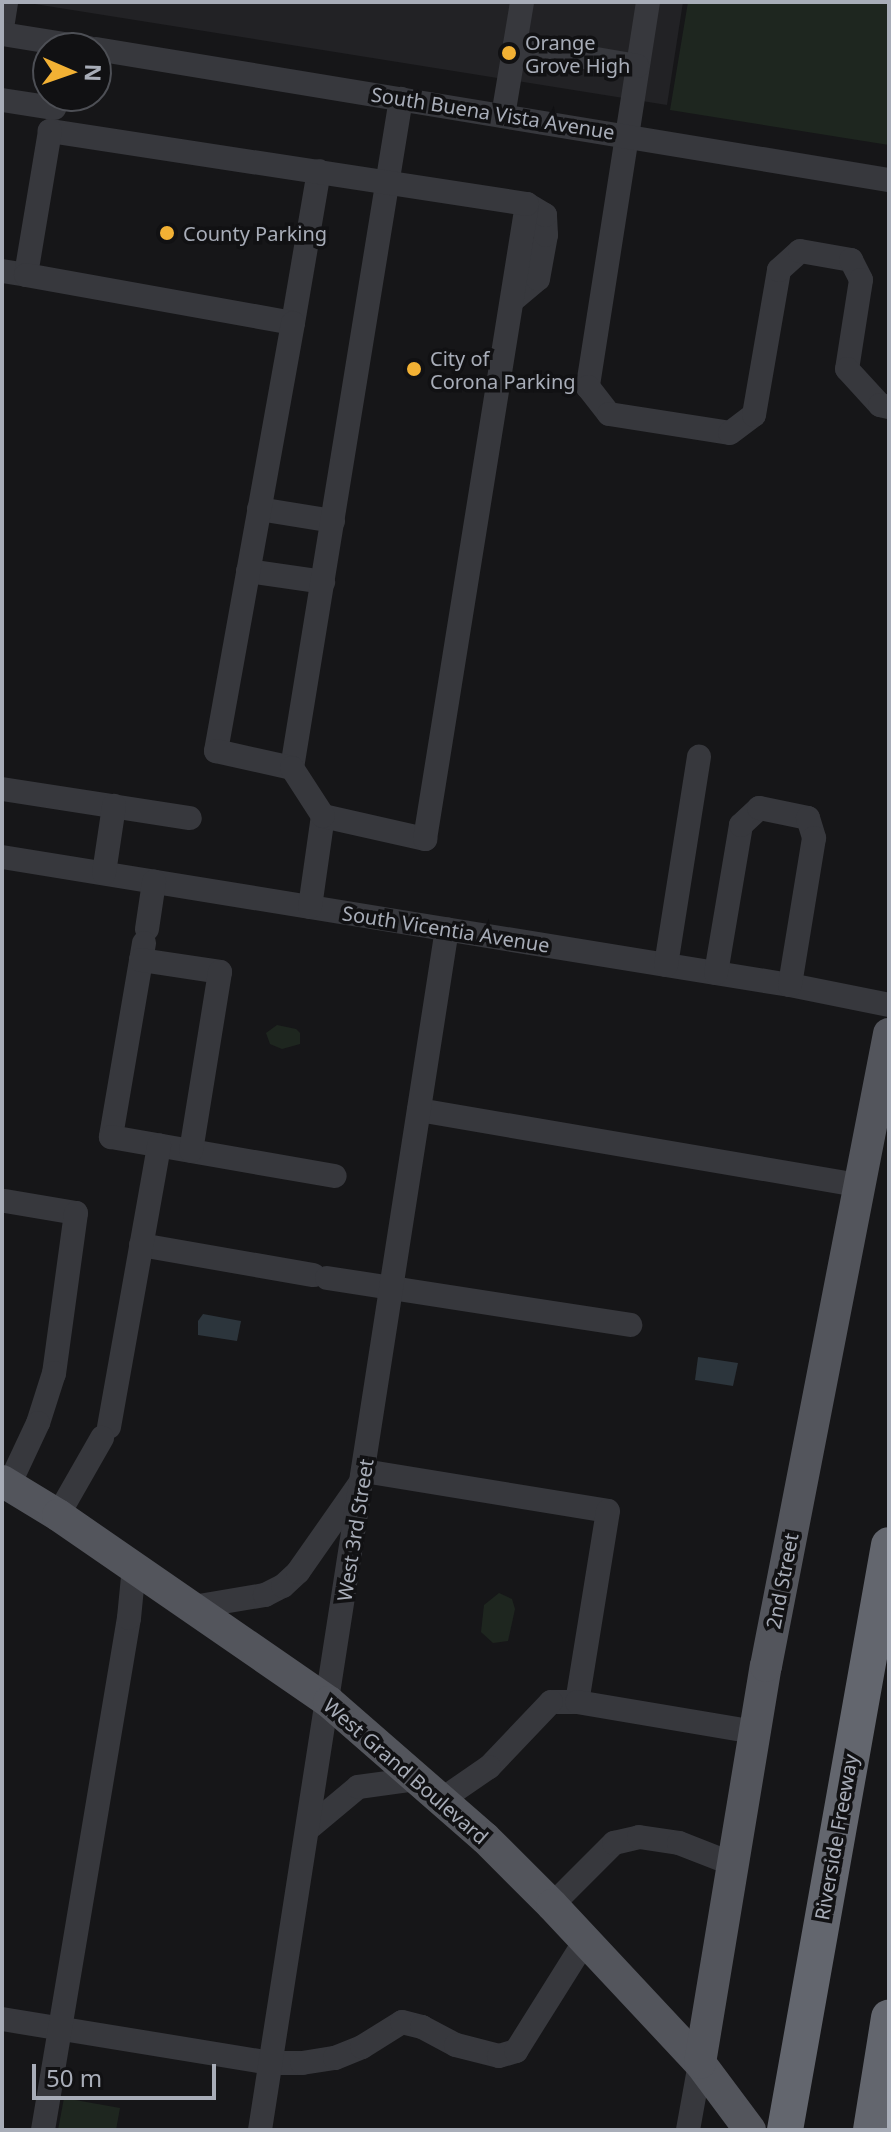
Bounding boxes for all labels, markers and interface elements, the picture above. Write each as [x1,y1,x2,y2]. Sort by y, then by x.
place label: Orange Grove High [525,30,630,77]
north arrow [32,32,112,112]
marker: Orange Grove High [500,44,518,62]
text: N [79,63,109,82]
street label: South Buena Vista Avenue [370,82,616,144]
place label: County Parking [183,221,327,245]
marker: County Parking [158,224,176,242]
place label: City of Corona Parking [430,346,576,393]
marker: City of Corona Parking [405,360,423,378]
street label: South Vicentia Avenue [341,901,551,957]
street label: West 3rd Street [332,1457,378,1603]
street label: 2nd Street [761,1531,803,1631]
street label: West Grand Boulevard [319,1693,493,1849]
street label: Riverside Freeway [810,1752,862,1922]
scale bar [36,2048,220,2098]
text: 50 m [46,2061,102,2094]

